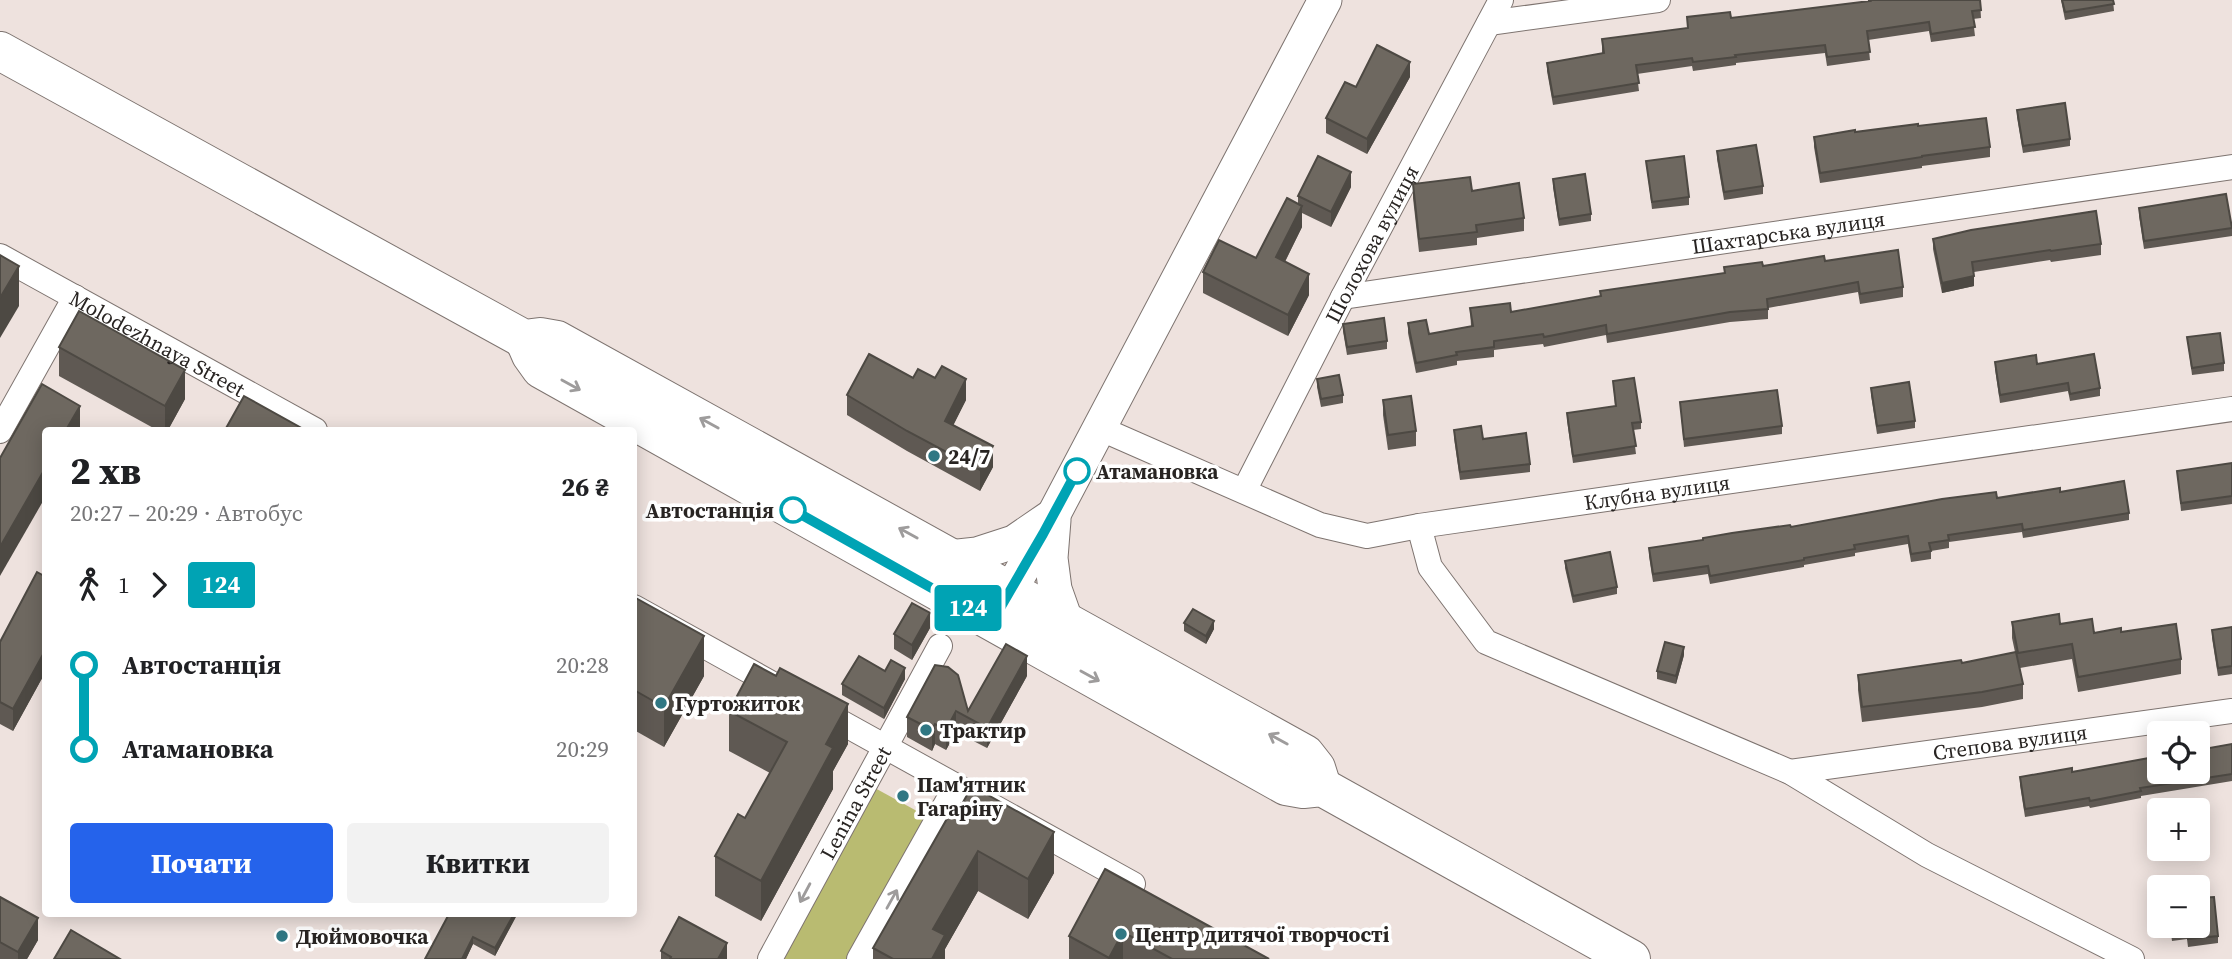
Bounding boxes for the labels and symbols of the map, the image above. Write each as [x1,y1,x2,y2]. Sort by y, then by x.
street label: Шолохова вулиця [1318,160,1425,328]
street label: Шахтарська вулиця [1690,203,1887,260]
street label: Molodezhnaya Street [65,283,251,403]
one-way arrow [560,378,580,392]
one-way arrow [699,416,719,430]
place label: 24/7 [948,442,990,471]
marker: 24/7 [926,448,942,464]
place label: Атамановка [1096,457,1219,486]
marker: Атамановка [1064,458,1090,484]
street label: Клубна вулиця [1582,467,1732,517]
place label: Автостанція [646,496,774,525]
marker: Автостанція [780,497,806,523]
one-way arrow [898,526,918,540]
line badge: 124 [928,585,1008,631]
one-way arrow [1079,670,1100,683]
place label: Гуртожиток [675,689,801,718]
marker: Гуртожиток [653,695,669,711]
place label: Трактир [940,716,1026,745]
street label: Степова вулиця [1931,717,2089,767]
marker: Трактир [918,722,934,738]
one-way arrow [1268,732,1288,746]
street label: Lenina Street [812,741,898,864]
place label: Пам'ятник Гагаріну [917,770,1026,823]
marker: Пам'ятник Гагаріну [895,788,911,804]
one-way arrow [798,882,812,902]
one-way arrow [885,890,899,910]
place label: Центр дитячої творчості [1135,920,1390,949]
place label: Дюймовочка [296,922,429,951]
marker: Центр дитячої творчості [1113,926,1129,942]
marker: Дюймовочка [274,928,290,944]

